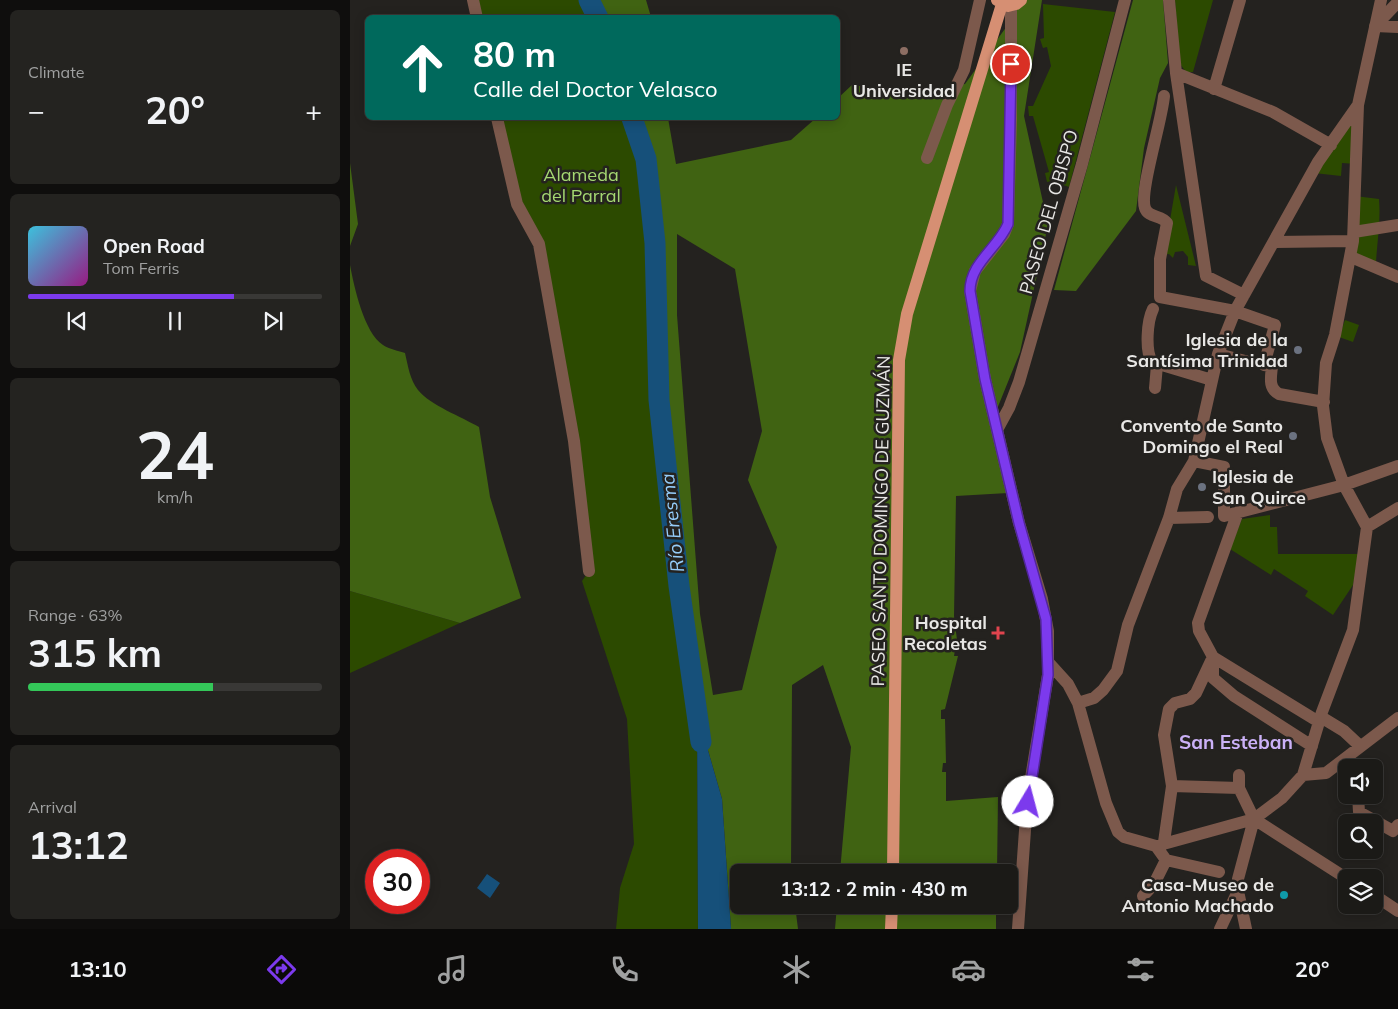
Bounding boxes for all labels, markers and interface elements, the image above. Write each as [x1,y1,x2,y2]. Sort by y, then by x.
text: 80 m [473,32,556,76]
icon: ahead [390,35,455,100]
pin [990,43,1032,85]
marker: IE Universidad [898,45,910,57]
icon: arrive [997,50,1025,78]
place label: IE Universidad [853,58,955,102]
text: Climate [28,62,84,82]
text: Calle del Doctor Velasco [473,75,718,103]
text: 20° [145,86,205,134]
text: − [28,93,45,128]
text: + [305,93,322,128]
street label: PASEO DEL OBISPO [1014,127,1083,297]
park label: Alameda del Parral [541,163,621,207]
text: Open Road [103,234,205,258]
text: Tom Ferris [103,258,180,278]
icon: previous [63,307,91,335]
icon: pause [161,307,189,335]
icon: next [259,307,287,335]
place label: Iglesia de la Santísima Trinidad [1126,328,1288,372]
marker: Iglesia de la Santísima Trinidad [1292,344,1304,356]
street label: PASEO SANTO DOMINGO DE GUZMÁN [866,355,895,687]
text: 24 [136,414,214,495]
place label: Convento de Santo Domingo el Real [1120,414,1283,458]
marker: Convento de Santo Domingo el Real [1287,430,1299,442]
place label: Iglesia de San Quirce [1212,465,1306,509]
water label: Río Eresma [655,472,689,574]
marker: Iglesia de San Quirce [1196,481,1208,493]
text: km/h [157,487,193,507]
text: Range · 63% [28,605,123,625]
place label: Hospital Recoletas [904,611,987,655]
marker: Hospital Recoletas [991,626,1005,640]
text: 315 km [28,629,162,677]
district label: San Esteban [1179,730,1293,754]
map controls [1338,759,1383,914]
button: sound [1338,759,1383,804]
position arrow [1001,775,1053,827]
text: Arrival [28,797,77,817]
button: search [1338,814,1383,859]
text: 13:12 [28,821,129,869]
speed limit sign: 30 [365,849,430,914]
button: layers [1338,869,1383,914]
place label: Casa-Museo de Antonio Machado [1121,873,1274,917]
text: 13:12 · 2 min · 430 m [780,877,968,901]
marker: Casa-Museo de Antonio Machado [1278,889,1290,901]
icon: directions [264,952,299,987]
icon: music [435,952,470,987]
icon: phone [607,952,642,987]
icon: climate [779,952,814,987]
icon: car [951,952,986,987]
icon: filters [1123,952,1158,987]
text: 13:10 [68,955,127,983]
text: 20° [1295,955,1329,983]

